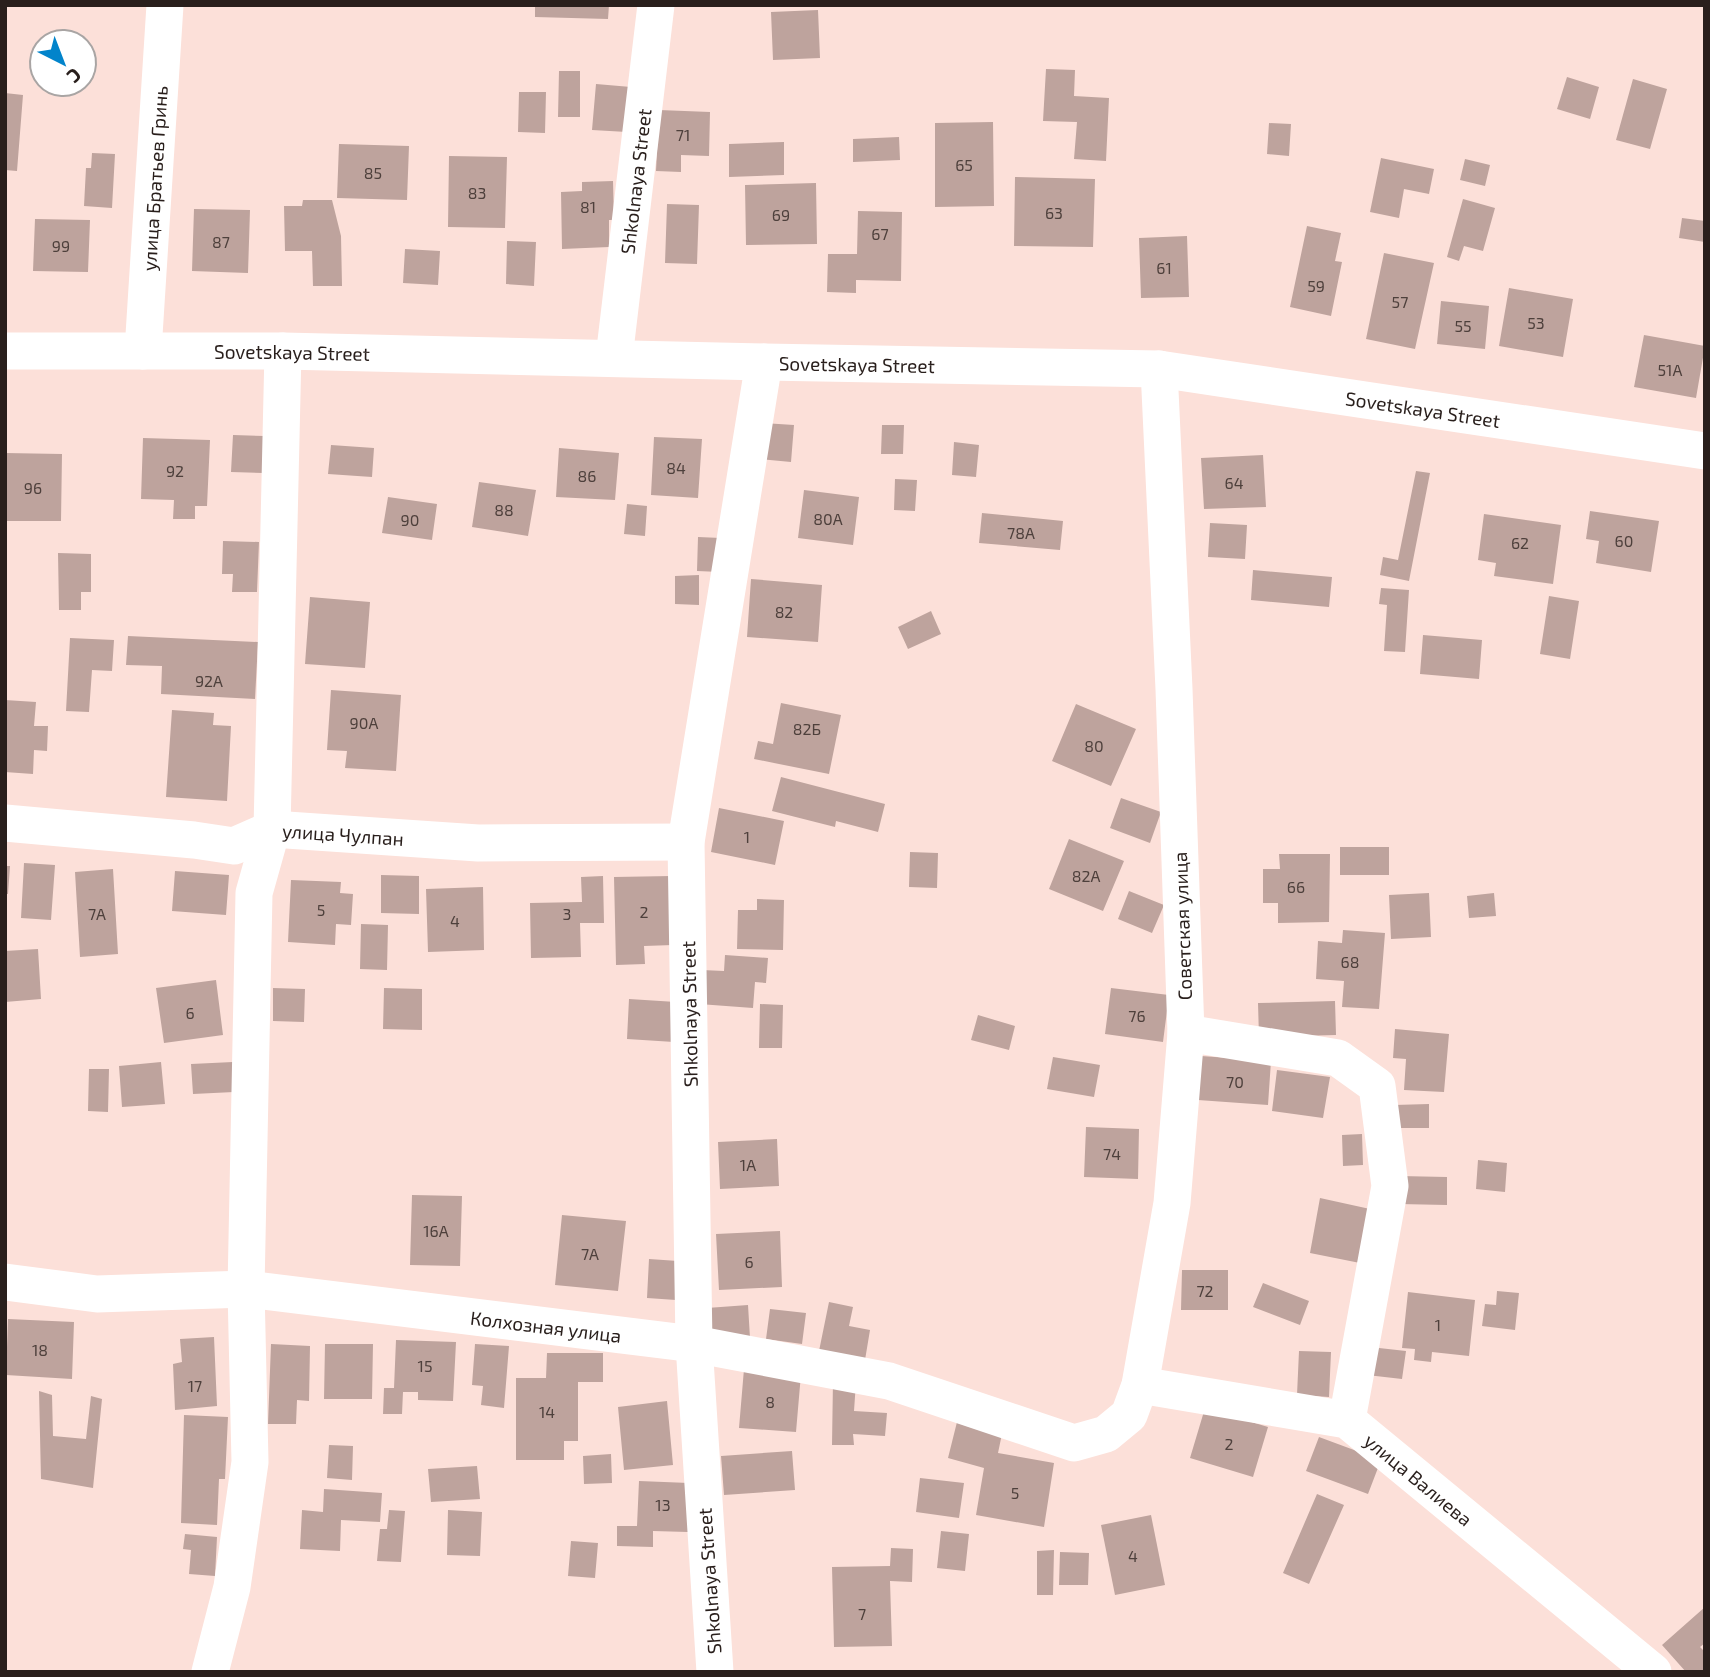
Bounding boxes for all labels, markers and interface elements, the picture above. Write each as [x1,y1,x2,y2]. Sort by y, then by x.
north arrow [28,28,98,98]
text: С [63,64,87,88]
street label: улица Братьев Гринь [137,85,171,272]
street label: Shkolnaya Street [615,107,655,255]
house number: 71 [676,125,690,144]
house number: 65 [955,155,973,174]
house number: 85 [364,163,382,182]
house number: 83 [468,183,486,202]
house number: 81 [580,197,596,216]
house number: 63 [1045,203,1063,222]
house number: 69 [772,205,790,224]
house number: 67 [871,224,889,243]
house number: 87 [212,232,230,251]
house number: 99 [52,236,70,255]
house number: 61 [1156,258,1172,277]
house number: 59 [1307,276,1325,295]
house number: 57 [1392,292,1408,311]
house number: 53 [1527,313,1545,332]
house number: 55 [1454,316,1472,335]
street label: Sovetskaya Street [214,339,370,364]
street label: Sovetskaya Street [779,351,935,377]
house number: 51А [1658,360,1682,379]
street label: Sovetskaya Street [1344,386,1502,432]
house number: 84 [666,458,686,477]
house number: 92 [166,461,184,480]
house number: 86 [578,466,596,485]
house number: 64 [1225,473,1244,492]
house number: 96 [24,478,42,497]
house number: 88 [494,500,514,519]
house number: 80А [813,509,843,528]
house number: 90 [401,510,419,529]
house number: 78А [1007,523,1035,542]
house number: 60 [1615,531,1633,550]
house number: 62 [1511,533,1529,552]
house number: 82 [775,602,793,621]
house number: 92А [195,671,223,690]
house number: 90А [350,713,378,732]
house number: 82Б [793,719,821,738]
house number: 80 [1084,736,1104,755]
street label: улица Чулпан [281,818,405,849]
house number: 1 [744,827,750,846]
street label: Советская улица [1168,851,1197,1001]
house number: 82А [1072,866,1100,885]
house number: 66 [1287,877,1305,896]
house number: 5 [317,900,325,919]
house number: 2 [640,902,649,921]
house number: 7А [88,904,106,923]
house number: 3 [563,904,571,923]
house number: 4 [450,911,460,930]
street label: Shkolnaya Street [676,941,702,1087]
house number: 68 [1341,952,1359,971]
house number: 6 [185,1003,195,1022]
house number: 76 [1128,1006,1146,1025]
house number: 70 [1226,1072,1244,1091]
house number: 74 [1103,1144,1121,1163]
house number: 1А [740,1155,756,1174]
house number: 16А [423,1221,449,1240]
house number: 7А [581,1244,599,1263]
house number: 6 [744,1252,754,1271]
house number: 72 [1196,1281,1214,1300]
street label: Колхозная улица [469,1305,623,1346]
house number: 1 [1435,1315,1441,1334]
house number: 18 [32,1340,48,1359]
house number: 15 [418,1356,432,1375]
house number: 17 [188,1376,202,1395]
house number: 8 [765,1392,775,1411]
house number: 14 [539,1402,555,1421]
street label: улица Валиева [1360,1428,1477,1530]
house number: 2 [1225,1434,1234,1453]
house number: 5 [1011,1483,1019,1502]
house number: 13 [655,1495,671,1514]
street label: Shkolnaya Street [692,1507,726,1655]
house number: 4 [1128,1546,1138,1565]
house number: 7 [858,1604,866,1623]

